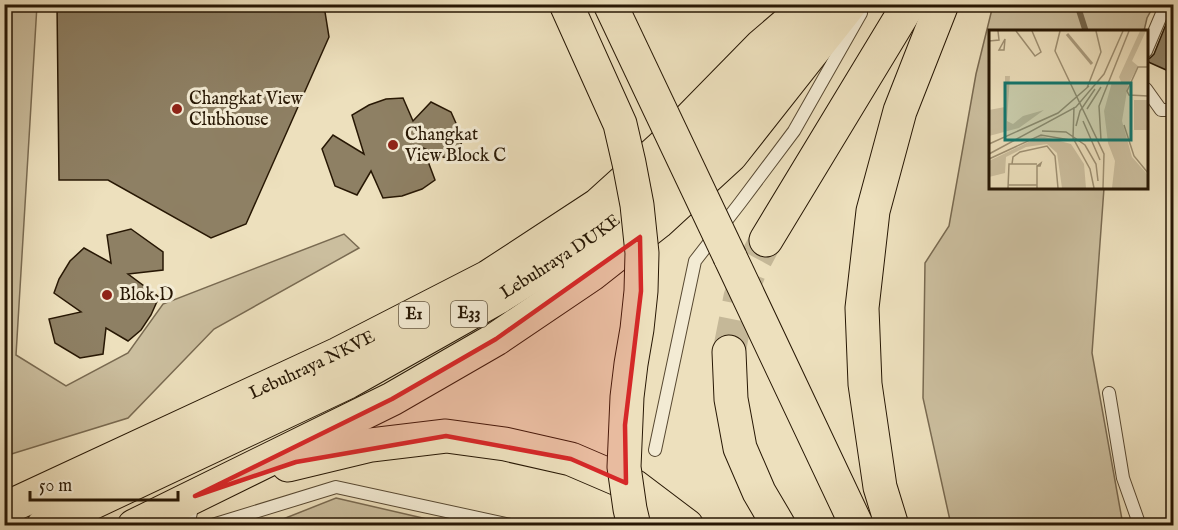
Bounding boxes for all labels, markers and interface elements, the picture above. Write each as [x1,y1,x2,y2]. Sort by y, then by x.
inset map [989,30,1148,189]
place label: Changkat View Clubhouse [189,88,304,132]
marker: Changkat View Clubhouse [170,102,184,116]
place label: Changkat View Block C [404,124,506,168]
marker: Changkat View Block C [386,138,400,152]
street label: Lebuhraya DUKE [496,209,625,305]
place label: Blok D [119,284,173,307]
marker: Blok D [100,288,114,302]
road number: E33 [451,301,487,327]
road number: E1 [399,302,429,328]
street label: Lebuhraya NKVE [245,325,379,405]
scale bar [30,464,178,502]
text: 50 m [39,475,72,498]

